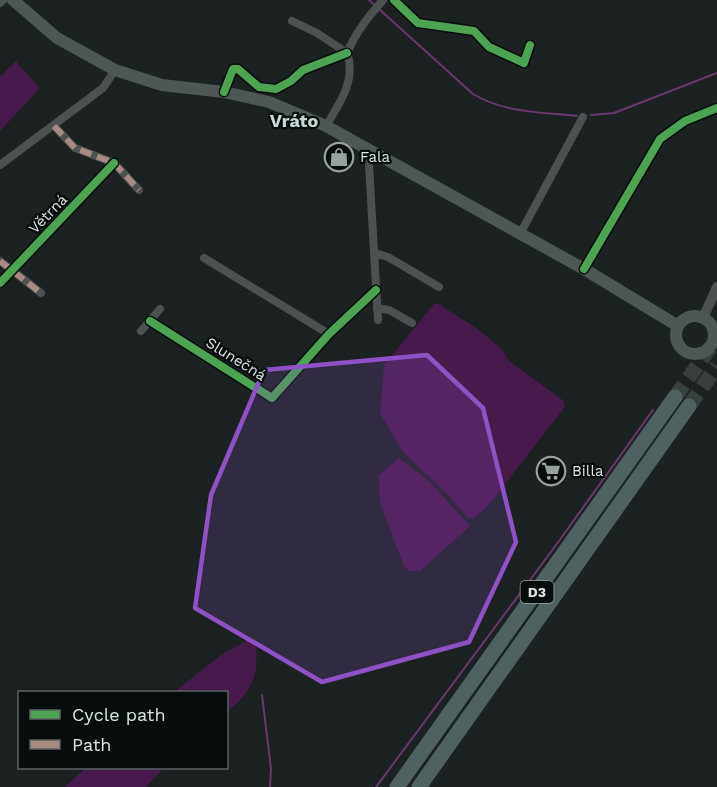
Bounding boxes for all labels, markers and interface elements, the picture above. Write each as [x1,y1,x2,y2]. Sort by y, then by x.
district label: Vráto [270,110,318,131]
shop icon: Fala [323,141,355,173]
place label: Fala [360,148,390,166]
street label: Větrná [25,190,71,237]
street label: Slunečná [203,333,270,385]
supermarket icon: Billa [535,455,567,487]
place label: Billa [572,462,604,480]
road number: D3 [520,581,554,603]
legend [18,691,228,769]
text: Cycle path [72,704,166,725]
text: Path [72,734,112,755]

